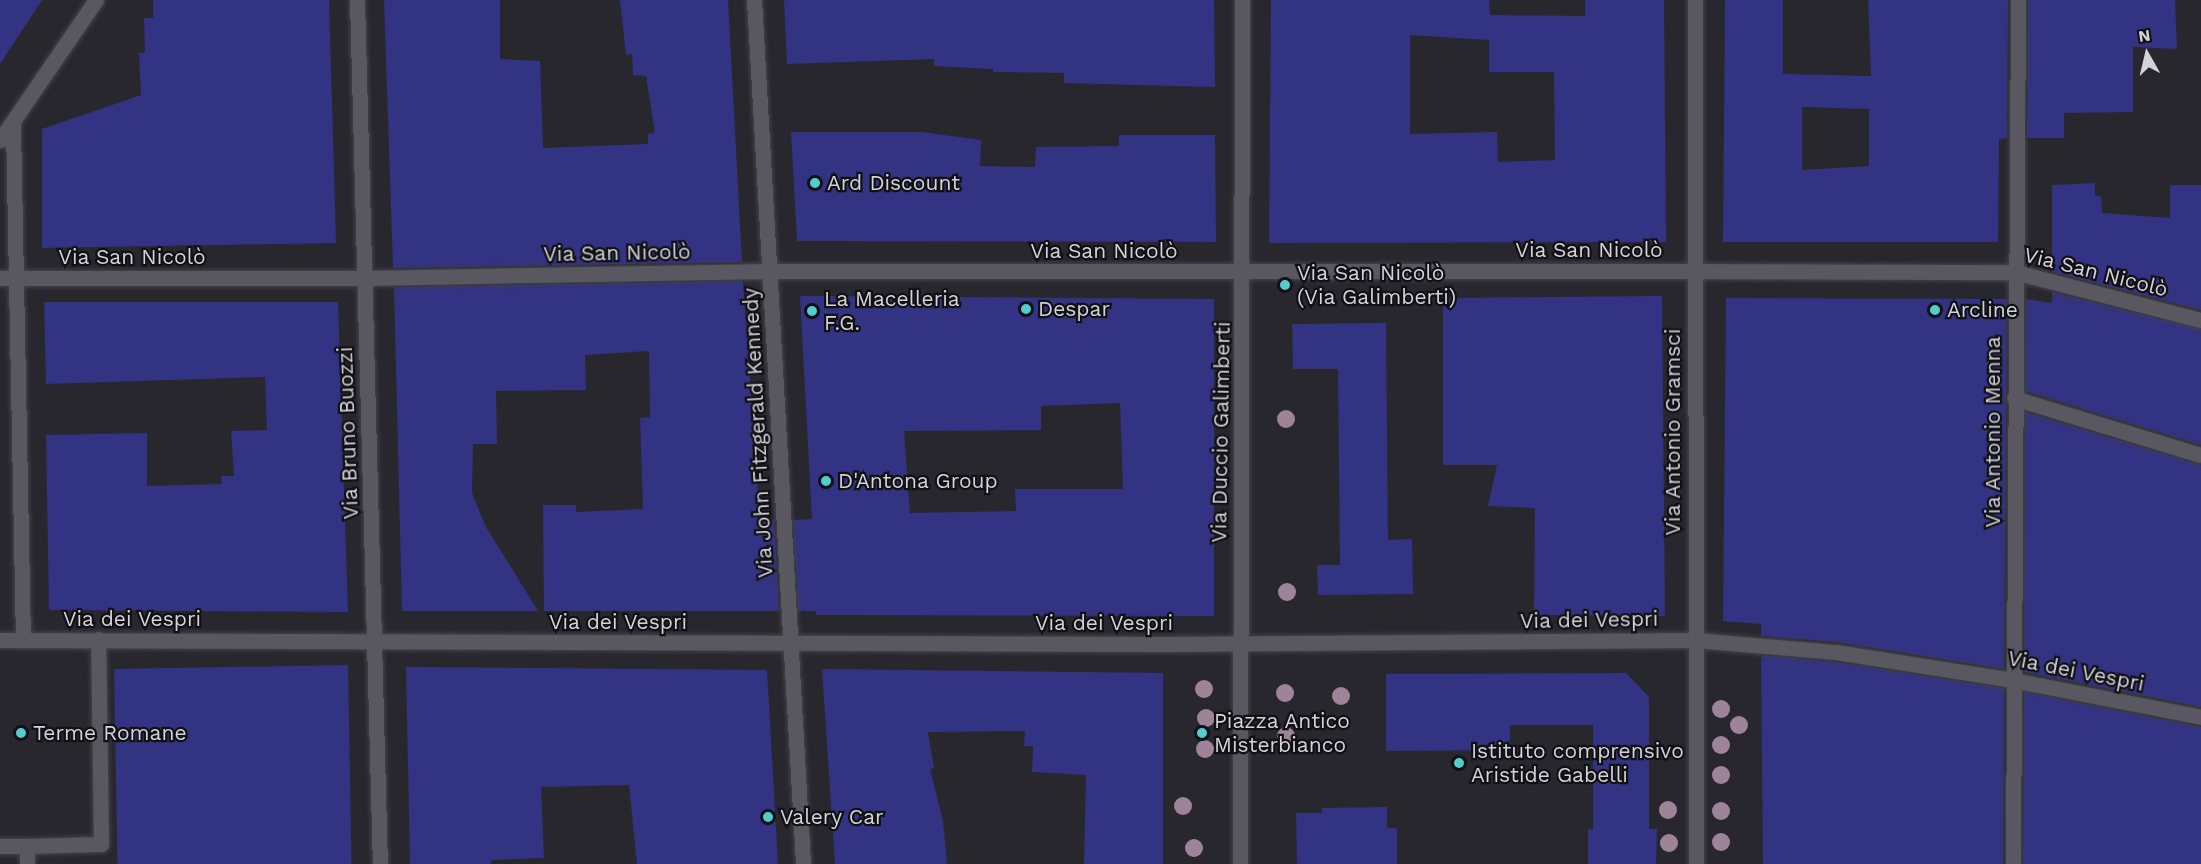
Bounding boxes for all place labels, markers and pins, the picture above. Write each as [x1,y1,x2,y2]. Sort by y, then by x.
place label: Ard Discount [827,170,960,196]
marker: Ard Discount [808,176,822,190]
place label: Via San Nicolò (Via Galimberti) [1297,260,1457,310]
marker: Via San Nicolò (Via Galimberti) [1278,278,1292,292]
place label: La Macelleria F.G. [824,286,960,336]
place label: Despar [1038,296,1110,322]
place label: Arcline [1947,297,2018,323]
marker: Despar [1019,302,1033,316]
marker: Arcline [1928,303,1942,317]
marker: La Macelleria F.G. [805,304,819,318]
place label: D'Antona Group [838,468,998,494]
marker: D'Antona Group [819,474,833,488]
place label: Piazza Antico Misterbianco [1214,708,1351,758]
place label: Terme Romane [33,720,187,746]
marker: Terme Romane [14,726,28,740]
marker: Piazza Antico Misterbianco [1195,726,1209,740]
place label: Istituto comprensivo Aristide Gabelli [1471,738,1684,788]
marker: Istituto comprensivo Aristide Gabelli [1452,756,1466,770]
place label: Valery Car [780,804,884,830]
marker: Valery Car [761,810,775,824]

